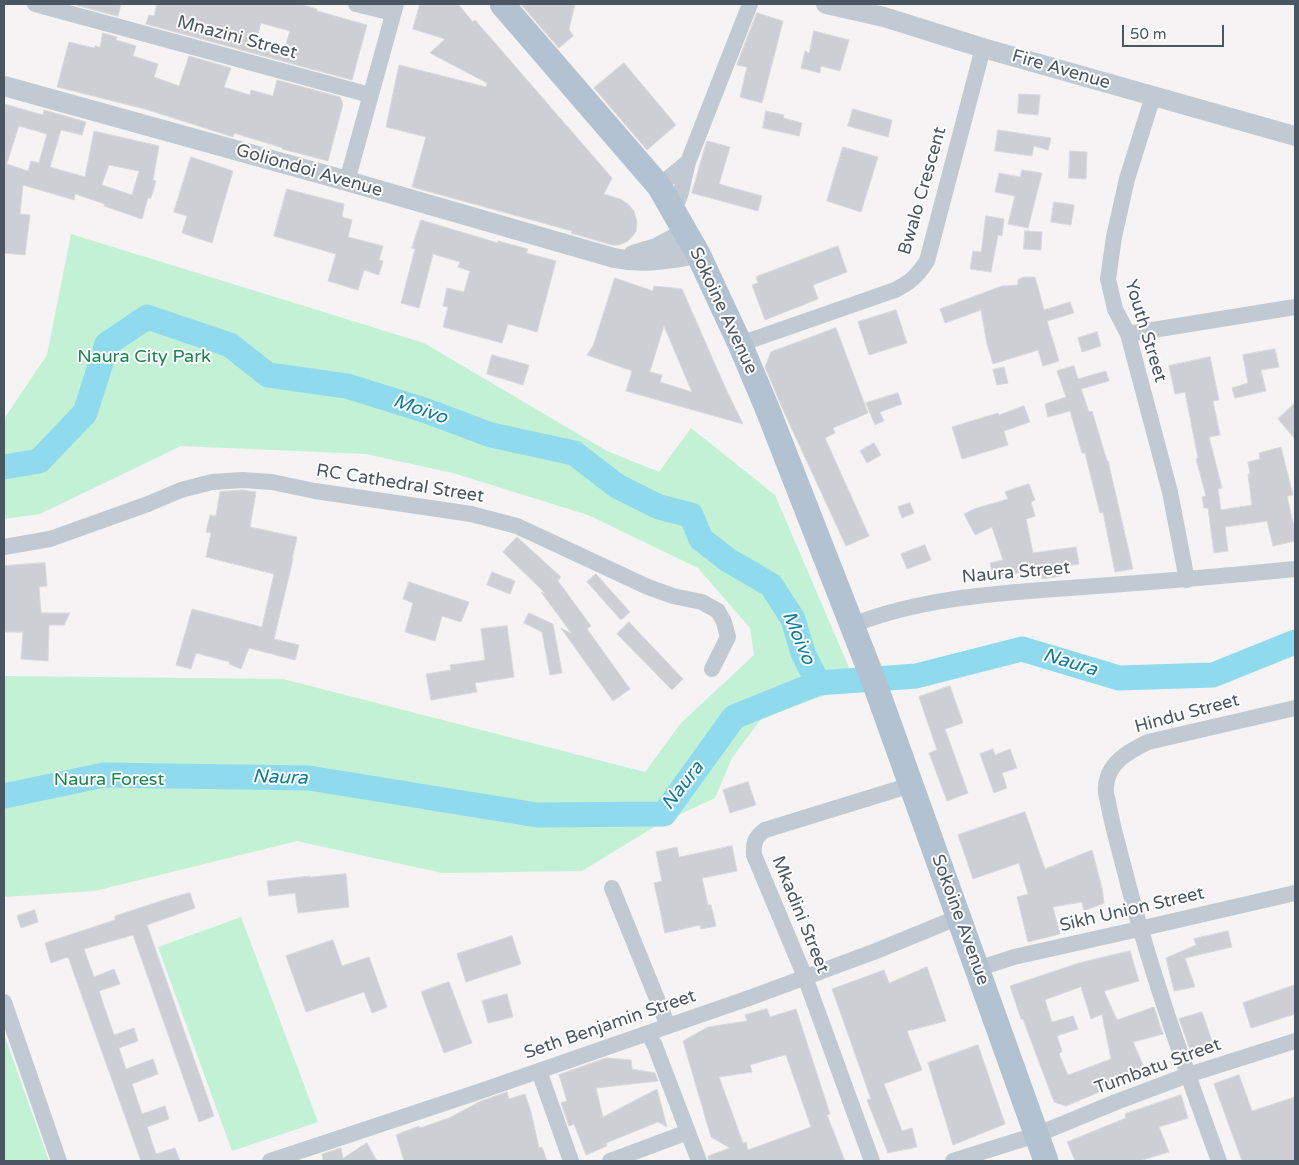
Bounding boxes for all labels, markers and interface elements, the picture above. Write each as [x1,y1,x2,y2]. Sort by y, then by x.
street label: Mnazini Street [175,12,299,64]
scale bar [1124,15,1226,47]
text: 50 m [1130,25,1167,43]
street label: Fire Avenue [1009,46,1113,94]
street label: Bwalo Crescent [894,125,952,257]
street label: Goliondoi Avenue [233,140,385,202]
street label: Sokoine Avenue [684,244,762,378]
street label: Youth Street [1119,277,1171,385]
park label: Naura City Park [77,346,211,368]
water label: Moivo [390,390,450,430]
street label: RC Cathedral Street [315,460,485,508]
street label: Naura Street [961,558,1071,588]
water label: Moivo [777,608,819,668]
water label: Naura [1040,644,1100,682]
street label: Hindu Street [1132,690,1242,738]
water label: Naura [657,757,709,815]
water label: Naura [252,766,308,790]
park label: Naura Forest [54,769,164,791]
street label: Sokoine Avenue [926,852,994,988]
street label: Mkadini Street [767,853,833,977]
street label: Sikh Union Street [1058,883,1206,937]
street label: Seth Benjamin Street [521,985,699,1065]
street label: Tumbatu Street [1092,1034,1224,1100]

